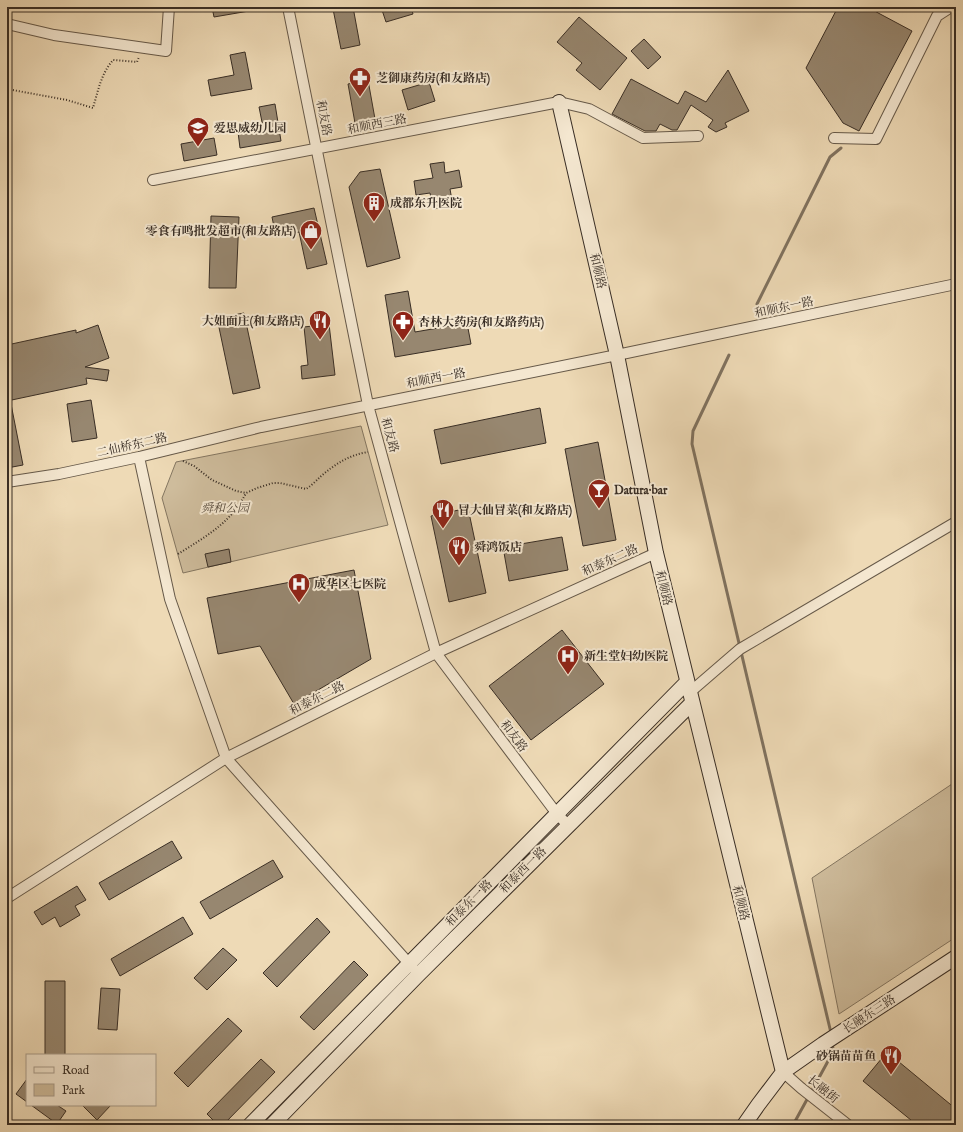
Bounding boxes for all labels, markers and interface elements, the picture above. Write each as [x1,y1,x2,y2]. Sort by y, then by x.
pharmacy icon: 芝御康药房(和友路店) [347,65,373,98]
place label: 芝御康药房(和友路店) [376,71,490,86]
street label: 和友路 [313,99,334,137]
street label: 和顺西三路 [346,111,408,138]
school or university icon: 爱思威幼儿园 [185,115,211,148]
place label: 爱思威幼儿园 [214,121,286,136]
building icon: 成都东升医院 [361,190,387,223]
place label: 成都东升医院 [390,196,462,211]
shop icon: 零食有鸣批发超市(和友路店) [298,218,324,251]
place label: 零食有鸣批发超市(和友路店) [146,224,296,239]
street label: 和顺路 [586,252,609,290]
street label: 和顺东一路 [753,294,815,321]
restaurant icon: 大姐面庄(和友路店) [307,308,333,341]
pharmacy icon: 杏林大药房(和友路药店) [390,309,416,342]
place label: 大姐面庄(和友路店) [202,314,304,329]
place label: 杏林大药房(和友路药店) [418,315,544,330]
street label: 和顺西一路 [405,365,467,392]
street label: 和友路 [378,416,401,454]
street label: 二仙桥东二路 [95,430,169,461]
bar icon: Datura·bar [586,477,612,510]
place label: Datura·bar [614,483,668,498]
restaurant icon: 冒大仙冒菜(和友路店) [430,497,456,530]
park label: 舜和公园 [201,501,251,516]
place label: 冒大仙冒菜(和友路店) [458,503,572,518]
restaurant icon: 舜鸿饭店 [446,534,472,567]
place label: 舜鸿饭店 [474,540,522,555]
street label: 和泰东二路 [580,541,641,580]
street label: 和顺路 [652,569,675,607]
hospital icon: 成华区七医院 [286,571,312,604]
place label: 成华区七医院 [314,577,386,592]
hospital icon: 新生堂妇幼医院 [555,643,581,676]
place label: 新生堂妇幼医院 [584,649,668,664]
street label: 和泰东二路 [287,678,347,719]
street label: 和友路 [497,717,530,755]
street label: 和泰西一路 [497,844,550,897]
street label: 和泰东一路 [443,877,496,930]
street label: 和顺路 [729,884,752,922]
street label: 长融东三路 [840,992,899,1037]
restaurant icon: 砂锅苗苗鱼 [878,1043,904,1076]
place label: 砂锅苗苗鱼 [816,1049,876,1064]
legend [26,1054,156,1106]
text: Road [62,1063,90,1078]
street label: 长融街 [804,1072,842,1107]
text: Park [62,1083,85,1098]

